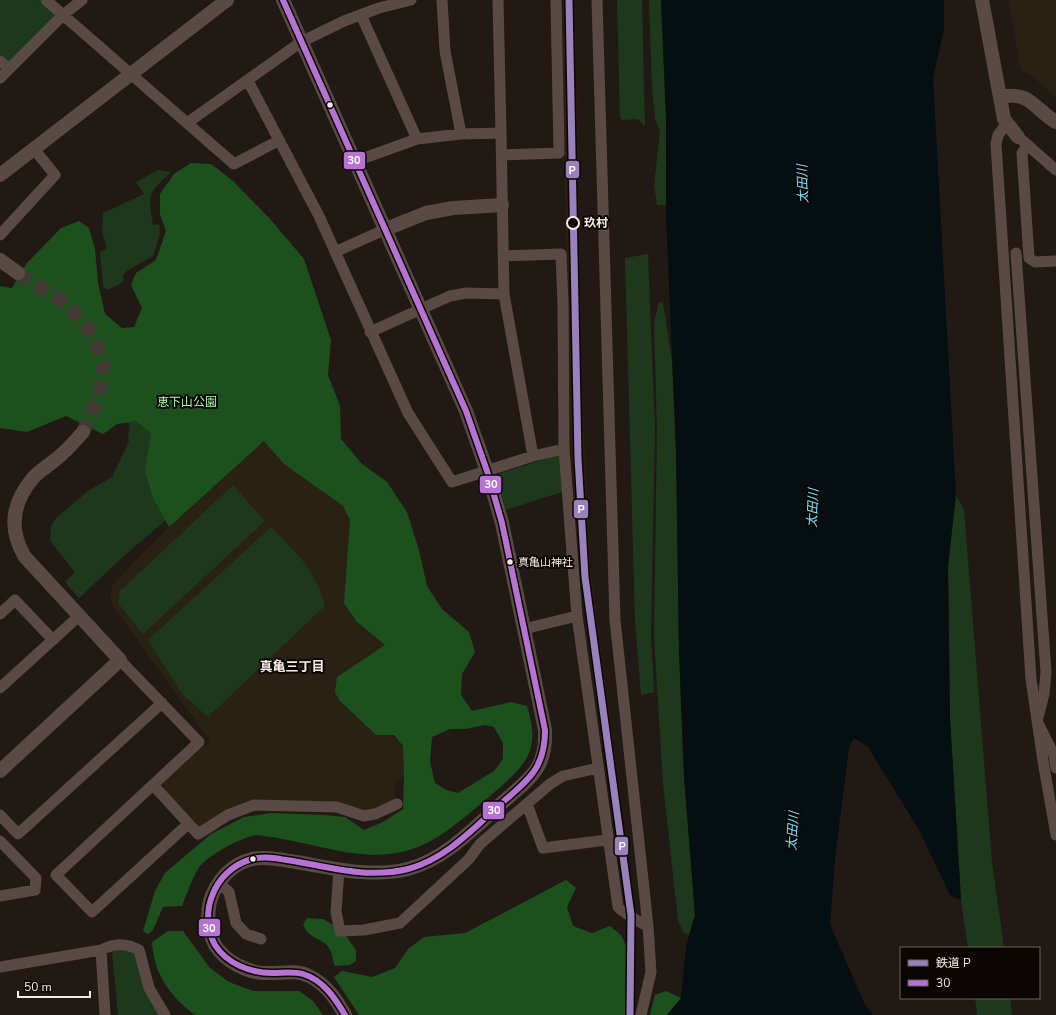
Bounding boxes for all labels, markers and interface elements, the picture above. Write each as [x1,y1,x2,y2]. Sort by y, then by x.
unlabelled marker [325,100,335,110]
line badge: 30 [343,151,366,170]
text: 30 [347,153,361,168]
line badge: P [565,160,580,179]
water label: 太田川 [793,162,813,204]
text: P [568,163,576,178]
place label: 玖村 [584,215,608,231]
marker: 玖村 [566,216,580,230]
park label: 恵下山公園 [157,394,217,410]
line badge: 30 [479,475,502,494]
text: 30 [484,477,498,492]
water label: 太田川 [803,486,823,528]
line badge: P [573,499,589,519]
text: P [577,502,585,517]
place label: 真亀山神社 [518,555,573,570]
marker: 真亀山神社 [505,557,515,567]
district label: 真亀三丁目 [259,658,325,676]
line badge: 30 [482,801,505,820]
text: 30 [487,803,501,818]
water label: 太田川 [783,809,803,851]
line badge: P [614,836,629,856]
text: P [618,839,626,854]
unlabelled marker [248,854,258,864]
line badge: 30 [198,918,221,937]
text: 30 [202,921,216,936]
legend [900,947,1040,999]
text: 鉄道 P [936,955,971,971]
scale bar [18,973,90,999]
text: 30 [936,975,950,991]
text: 50 m [24,979,52,995]

